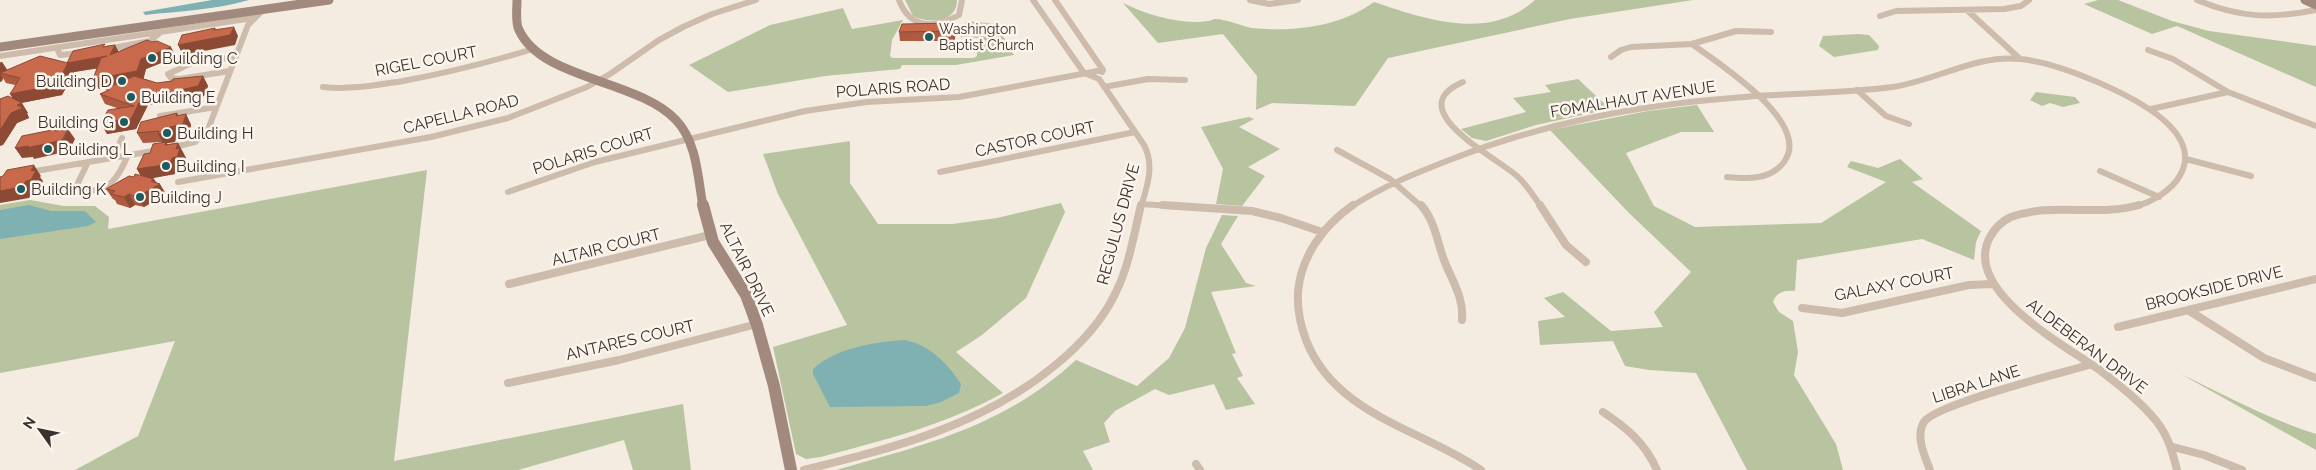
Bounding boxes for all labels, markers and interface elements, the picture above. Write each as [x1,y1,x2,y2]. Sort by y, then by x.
place label: Washington Baptist Church [939,21,1034,53]
marker: Washington Baptist Church [923,31,935,43]
street label: RIGEL COURT [373,42,479,80]
place label: Building C [162,49,238,68]
marker: Building C [146,52,158,64]
place label: Building D [36,72,112,91]
marker: Building D [116,75,128,87]
street label: POLARIS ROAD [835,75,951,101]
street label: FOMALHAUT AVENUE [1549,77,1717,121]
place label: Building E [141,88,216,107]
street label: CAPELLA ROAD [401,90,521,138]
marker: Building E [125,91,137,103]
place label: Building G [38,113,114,132]
marker: Building G [118,116,130,128]
street label: CASTOR COURT [973,117,1097,161]
place label: Building H [177,124,254,143]
street label: POLARIS COURT [530,124,656,178]
marker: Building H [161,127,173,139]
place label: Building L [58,140,133,159]
marker: Building L [42,143,54,155]
place label: Building I [176,157,245,176]
marker: Building I [160,160,172,172]
street label: REGULUS DRIVE [1093,161,1143,287]
place label: Building K [31,180,107,199]
marker: Building K [15,183,27,195]
place label: Building J [150,188,222,207]
marker: Building J [134,191,146,203]
street label: ALTAIR DRIVE [716,219,778,320]
street label: ALTAIR COURT [550,224,663,270]
street label: BROOKSIDE DRIVE [2143,262,2285,314]
street label: GALAXY COURT [1833,263,1956,305]
street label: ALDEBERAN DRIVE [2023,295,2151,398]
street label: ANTARES COURT [564,316,696,364]
street label: LIBRA LANE [1930,361,2022,407]
north arrow [15,405,65,455]
text: N [19,414,39,432]

